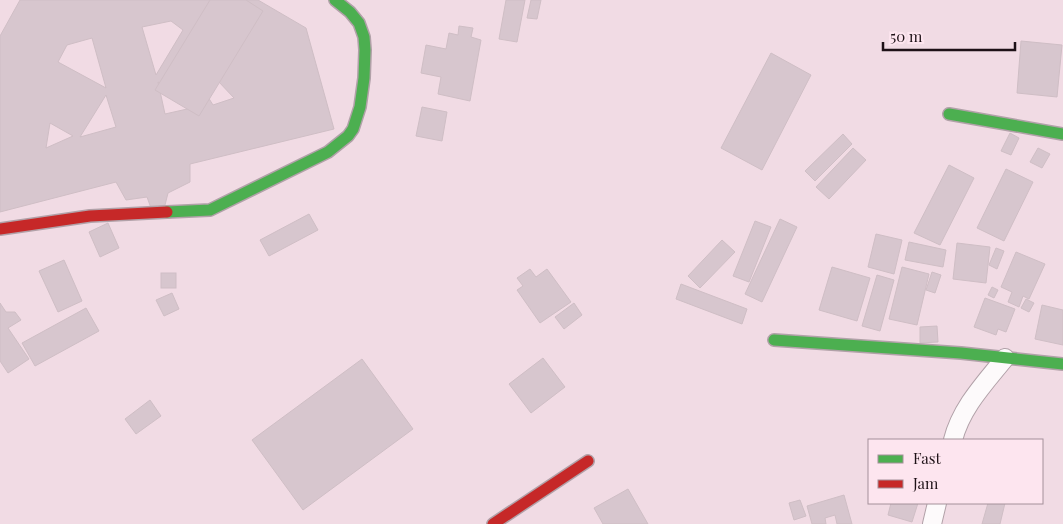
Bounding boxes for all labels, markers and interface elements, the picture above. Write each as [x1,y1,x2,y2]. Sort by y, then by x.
scale bar [883,20,1016,52]
text: 50 m [890,26,923,46]
legend [868,439,1043,504]
text: Fast [913,448,942,468]
text: Jam [912,473,939,493]

